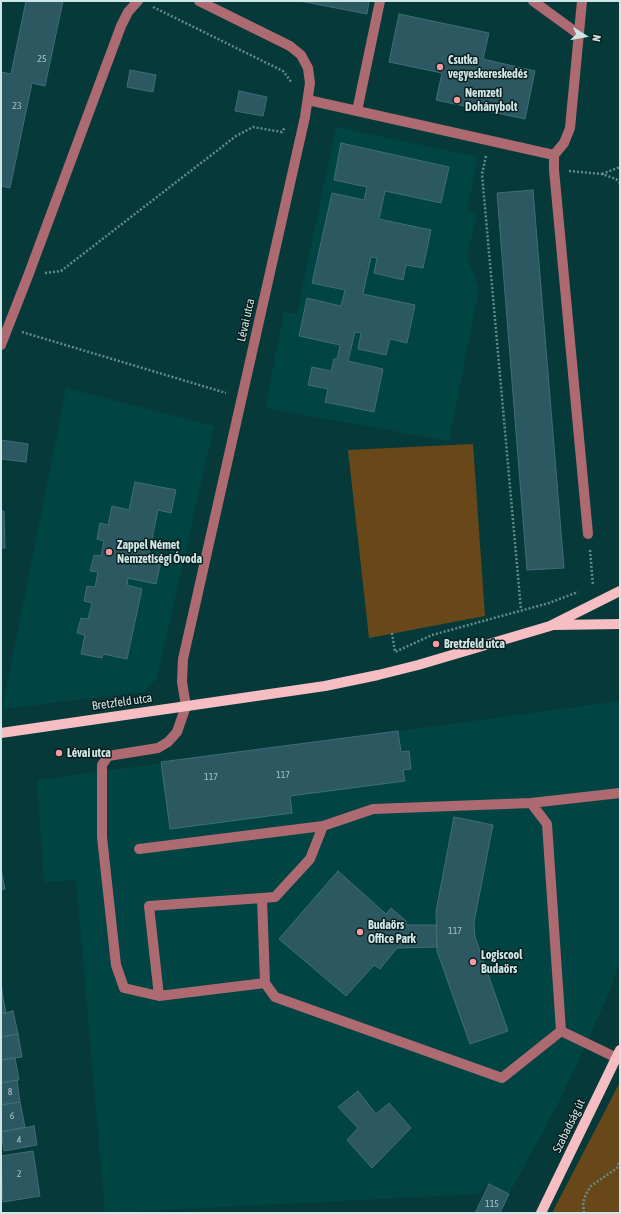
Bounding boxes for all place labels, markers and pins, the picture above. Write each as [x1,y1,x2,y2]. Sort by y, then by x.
place label: Csutka vegyeskereskedés [448,53,527,81]
marker: Csutka vegyeskereskedés [435,62,445,72]
place label: Nemzeti Dohánybolt [465,86,517,114]
marker: Nemzeti Dohánybolt [452,95,462,105]
place label: Zappel Német Nemzetiségi Óvoda [117,538,202,566]
marker: Zappel Német Nemzetiségi Óvoda [104,547,114,557]
place label: Bretzfeld utca [444,637,505,651]
marker: Bretzfeld utca [431,639,441,649]
place label: Lévai utca [67,746,111,760]
marker: Lévai utca [54,748,64,758]
place label: Budaörs Office Park [368,918,416,946]
marker: Budaörs Office Park [355,927,365,937]
place label: Logiscool Budaörs [481,948,522,976]
marker: Logiscool Budaörs [468,957,478,967]

